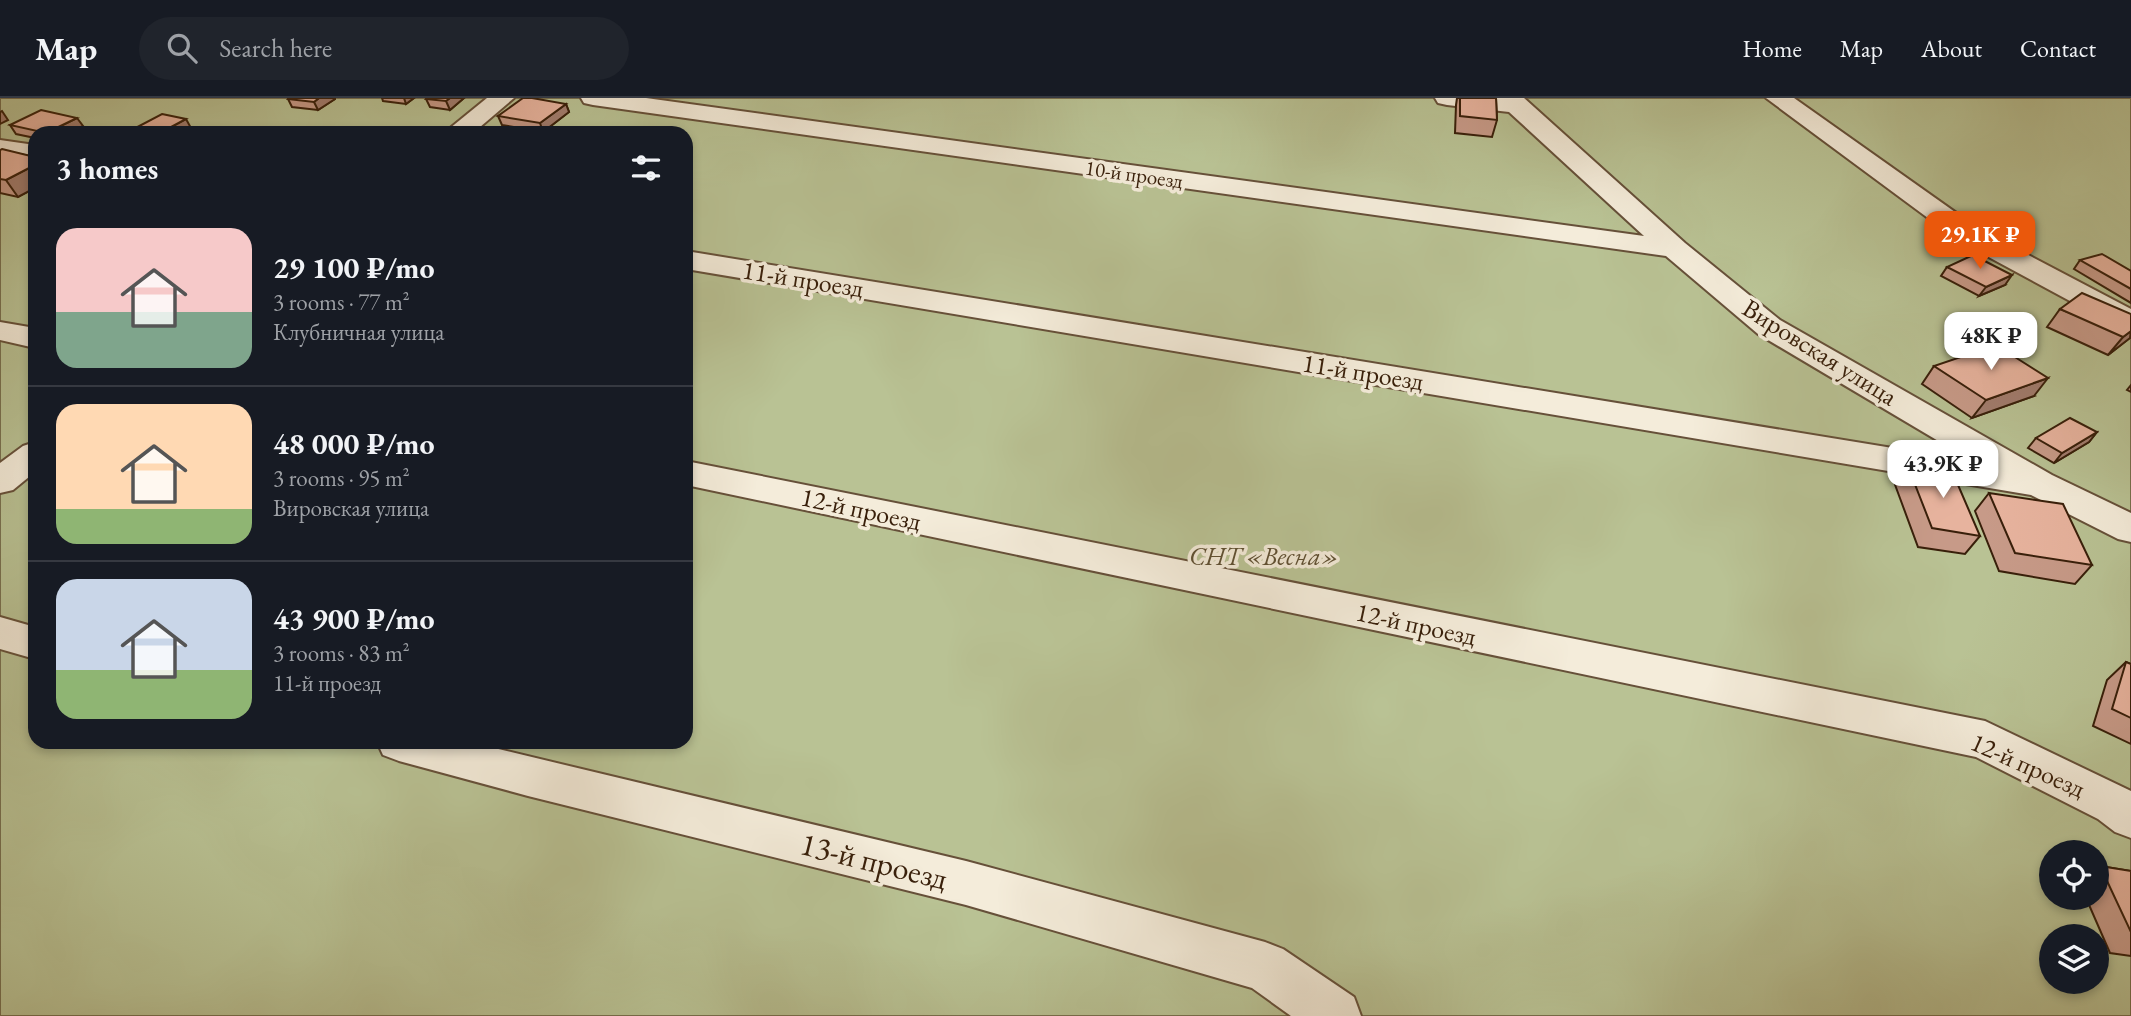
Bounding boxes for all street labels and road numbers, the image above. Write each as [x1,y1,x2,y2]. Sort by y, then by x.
street label: 10-й проезд [1083,154,1185,194]
street label: 11-й проезд [740,253,866,305]
street label: Вировская улица [1736,291,1904,414]
street label: 11-й проезд [1300,346,1426,398]
street label: 12-й проезд [798,480,924,538]
street label: 12-й проезд [1353,595,1479,653]
street label: 12-й проезд [1965,725,2091,805]
street label: 13-й проезд [796,822,952,900]

